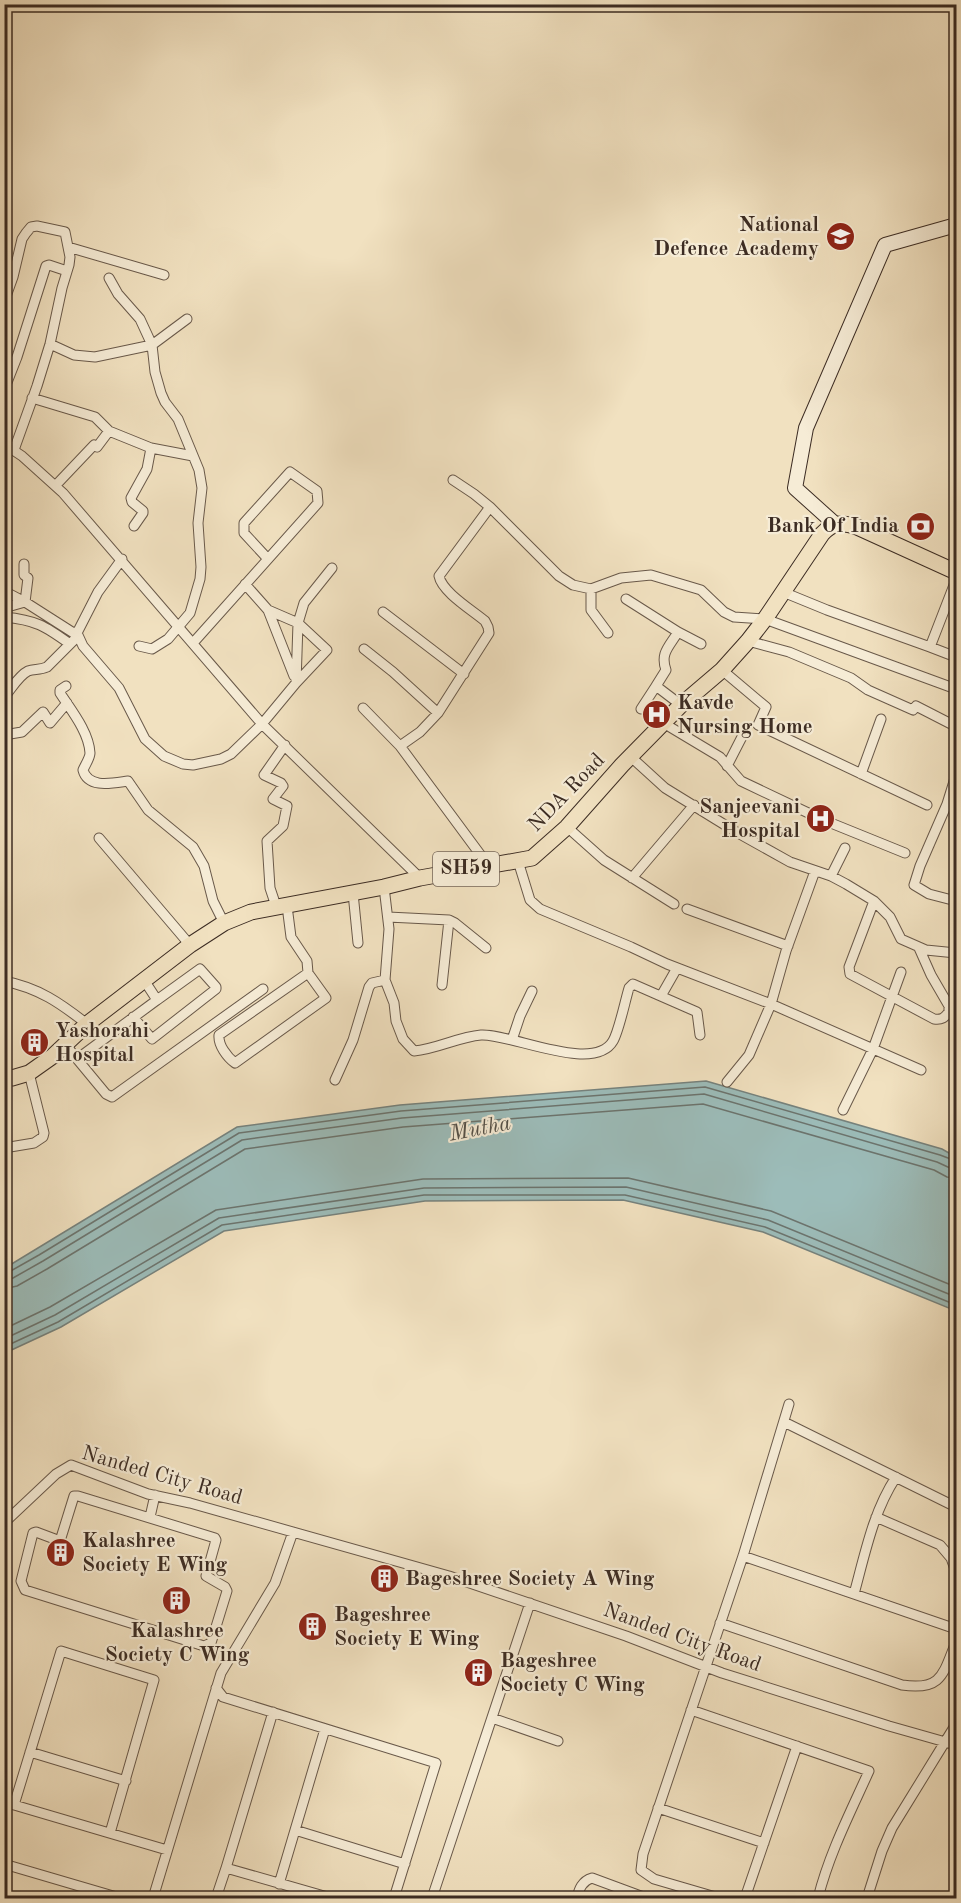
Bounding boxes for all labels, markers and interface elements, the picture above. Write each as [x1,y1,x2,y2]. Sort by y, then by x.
place label: National Defence Academy [653,215,819,260]
school or university icon: National Defence Academy [824,221,856,253]
bank icon: Bank Of India [904,510,936,542]
place label: Bank Of India [767,516,899,537]
place label: Kavde Nursing Home [677,693,813,738]
hospital icon: Kavde Nursing Home [640,699,672,731]
street label: NDA Road [525,750,609,836]
place label: Sanjeevani Hospital [699,797,800,842]
hospital icon: Sanjeevani Hospital [805,803,837,835]
road number: SH59 [433,852,499,886]
place label: Yashorahi Hospital [55,1021,149,1066]
building icon: Yashorahi Hospital [18,1027,50,1059]
water label: Mutha [446,1112,513,1146]
street label: Nanded City Road [79,1443,245,1509]
place label: Kalashree Society E Wing [82,1531,228,1576]
building icon: Kalashree Society E Wing [45,1537,77,1569]
building icon: Bageshree Society A Wing [368,1563,400,1595]
place label: Bageshree Society A Wing [405,1569,655,1590]
building icon: Kalashree Society C Wing [161,1584,193,1616]
street label: Nanded City Road [600,1600,764,1676]
place label: Bageshree Society E Wing [334,1605,480,1650]
building icon: Bageshree Society E Wing [297,1611,329,1643]
place label: Kalashree Society C Wing [105,1621,250,1666]
place label: Bageshree Society C Wing [500,1651,645,1696]
building icon: Bageshree Society C Wing [463,1657,495,1689]

